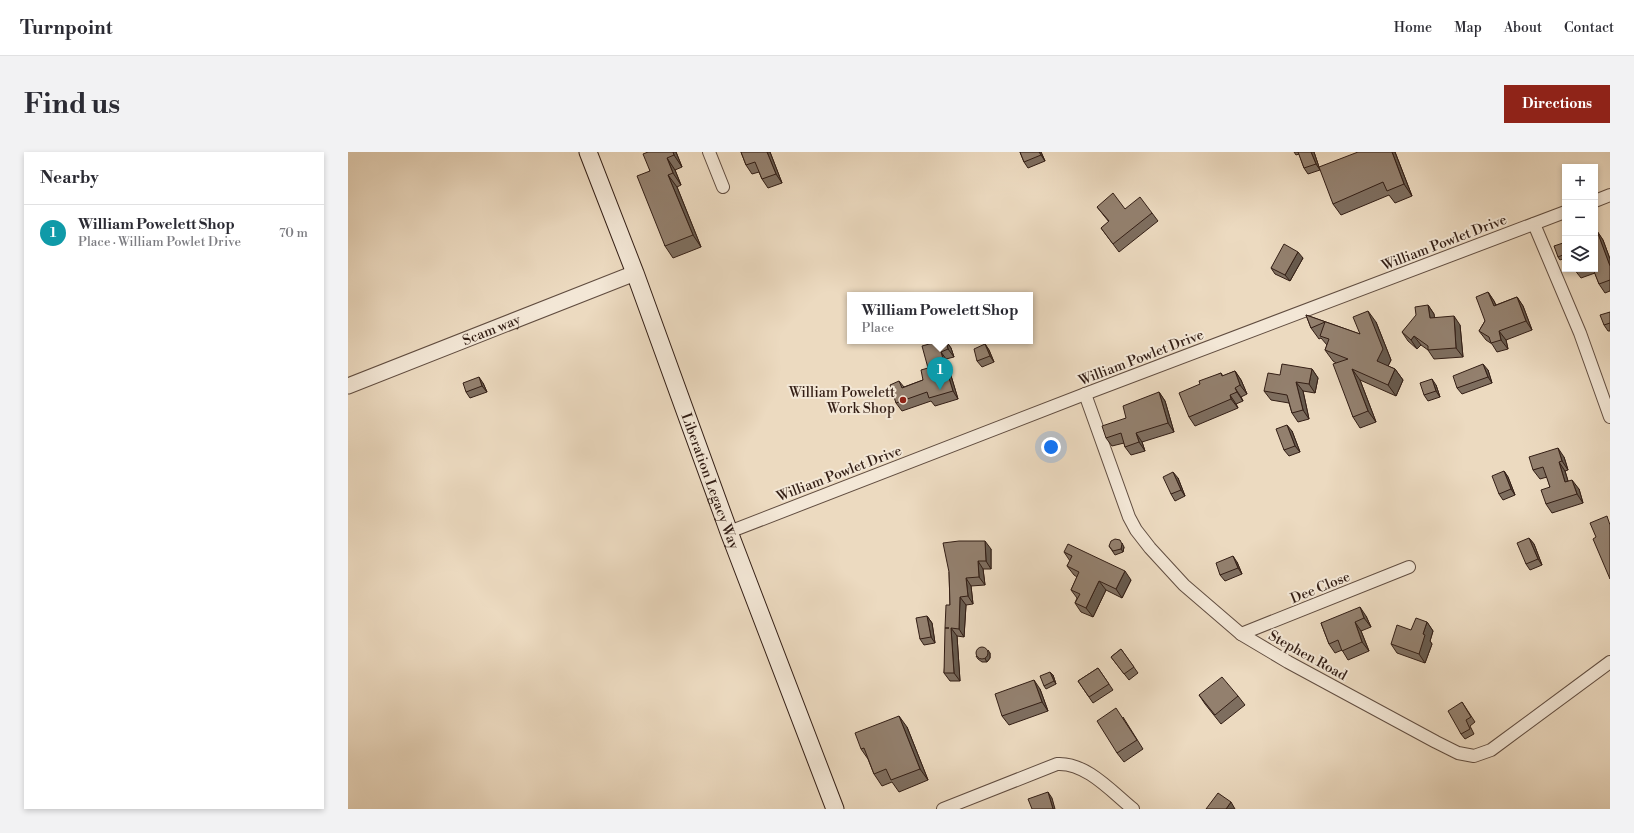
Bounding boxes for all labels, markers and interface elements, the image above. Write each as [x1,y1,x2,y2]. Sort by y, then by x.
text: Turnpoint [20,16,113,40]
text: Home [1394,19,1432,37]
text: Map [1454,19,1482,37]
text: About [1504,19,1542,37]
text: Contact [1564,19,1614,37]
button: Directions [1504,85,1610,123]
text: Find us [24,87,120,122]
map controls [1562,164,1598,272]
button: + [1562,164,1598,200]
text: Nearby [40,167,99,189]
button: − [1562,200,1598,236]
street label: William Powlet Drive [1378,211,1509,275]
text: William Powelett Shop [78,215,235,234]
text: 1 [50,225,56,241]
text: 70 m [279,225,308,241]
text: Place · William Powlet Drive [78,234,241,250]
button: layers [1562,236,1598,272]
popup [847,292,1033,344]
text: William Powelett Shop [862,301,1018,320]
street label: Scam way [460,311,523,350]
text: Place [862,320,894,336]
street label: William Powlet Drive [1075,326,1206,390]
pin: 1 [927,357,953,390]
place label: William Powelett Work Shop [788,384,895,418]
marker: William Powelett Work Shop [898,395,908,405]
street label: Liberation Legacy Way [677,411,743,552]
your location [1041,437,1061,457]
street label: William Powlet Drive [773,442,904,506]
street label: Dee Close [1288,568,1353,608]
street label: Stephen Road [1265,627,1350,685]

